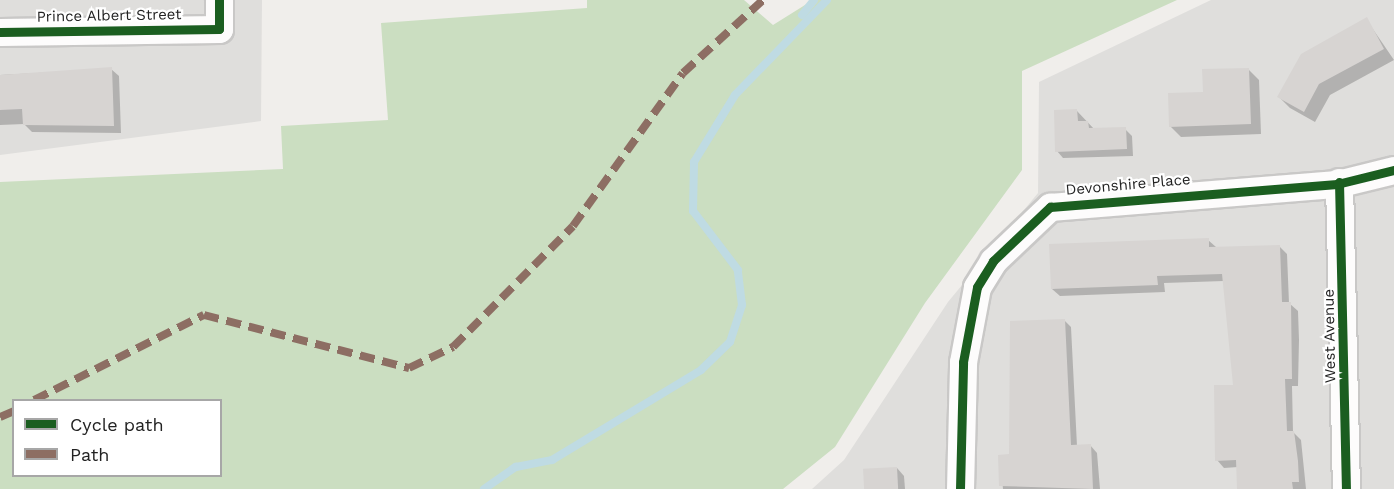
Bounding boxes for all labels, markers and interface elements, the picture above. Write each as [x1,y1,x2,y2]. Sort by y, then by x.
street label: Prince Albert Street [36,6,182,26]
street label: Devonshire Place [1065,171,1191,199]
street label: West Avenue [1320,288,1340,384]
legend [12,399,222,477]
text: Cycle path [70,414,164,435]
text: Path [70,444,110,465]

